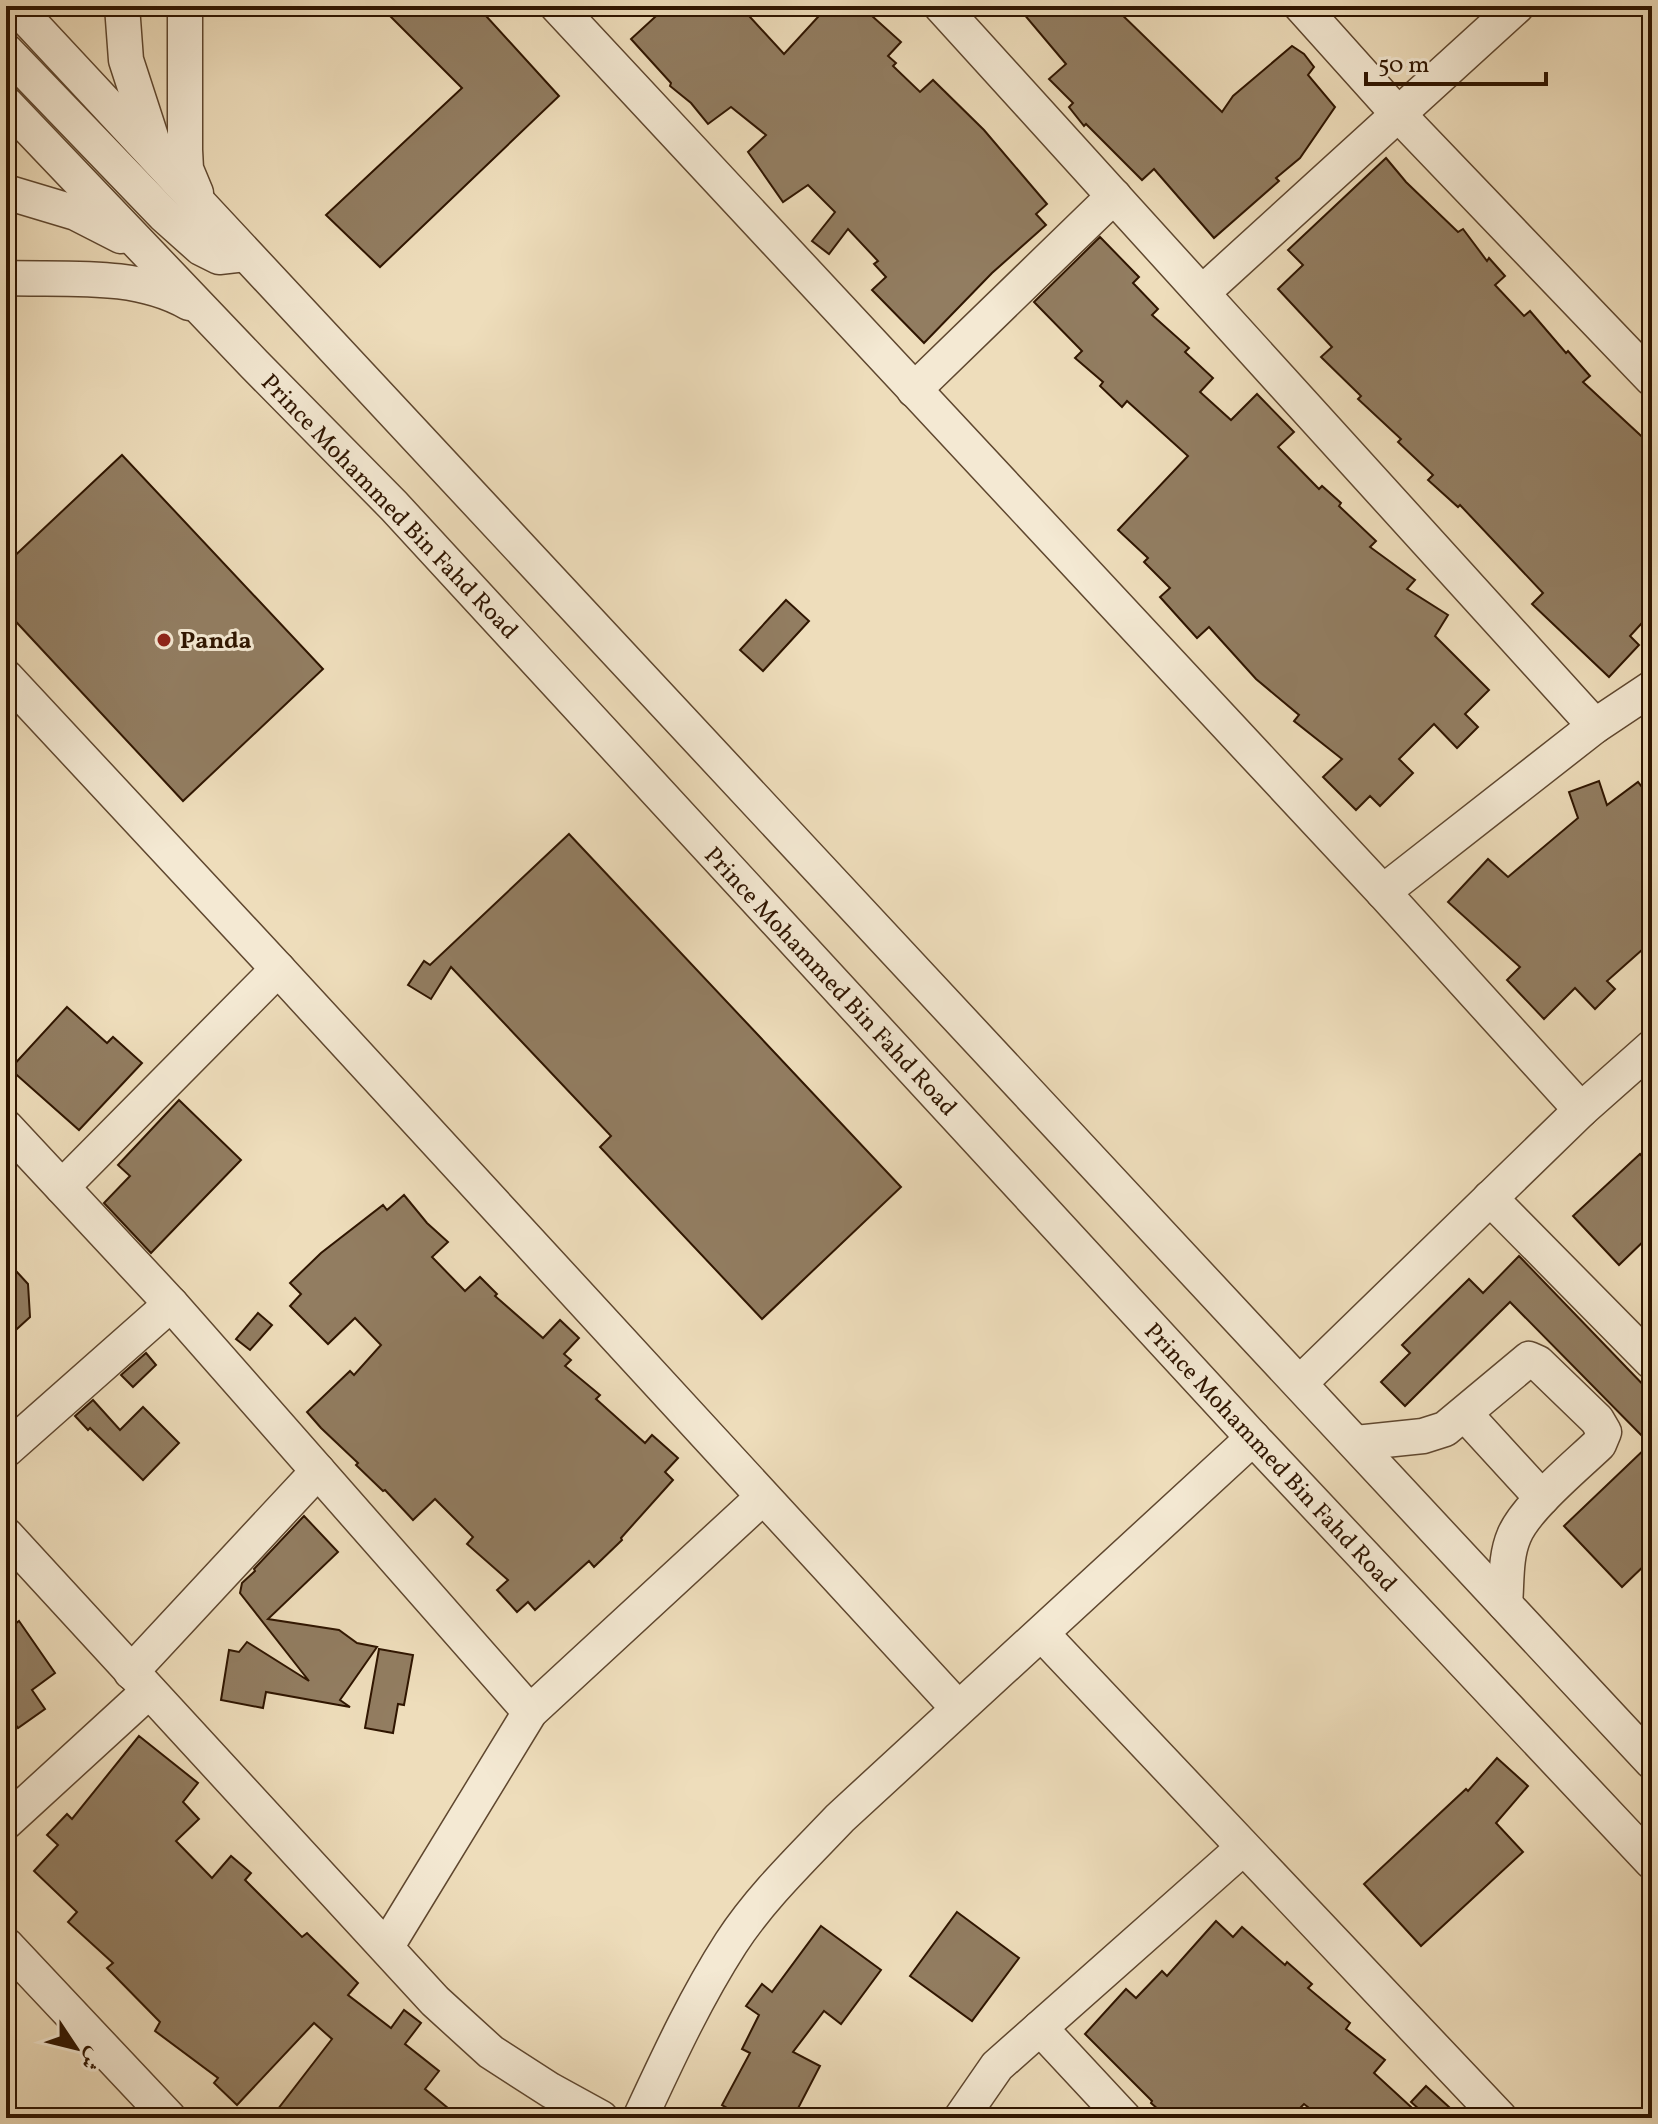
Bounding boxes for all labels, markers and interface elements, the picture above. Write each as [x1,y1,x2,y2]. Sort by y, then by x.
scale bar [1366,36,1546,86]
text: 50 m [1378,49,1430,83]
street label: Prince Mohammed Bin Fahd Road [252,367,525,648]
place label: Panda [180,625,252,659]
marker: Panda [155,631,173,649]
street label: Prince Mohammed Bin Fahd Road [695,840,964,1125]
street label: Prince Mohammed Bin Fahd Road [1135,1316,1404,1601]
north arrow [36,2008,116,2088]
text: ش [71,2040,109,2076]

